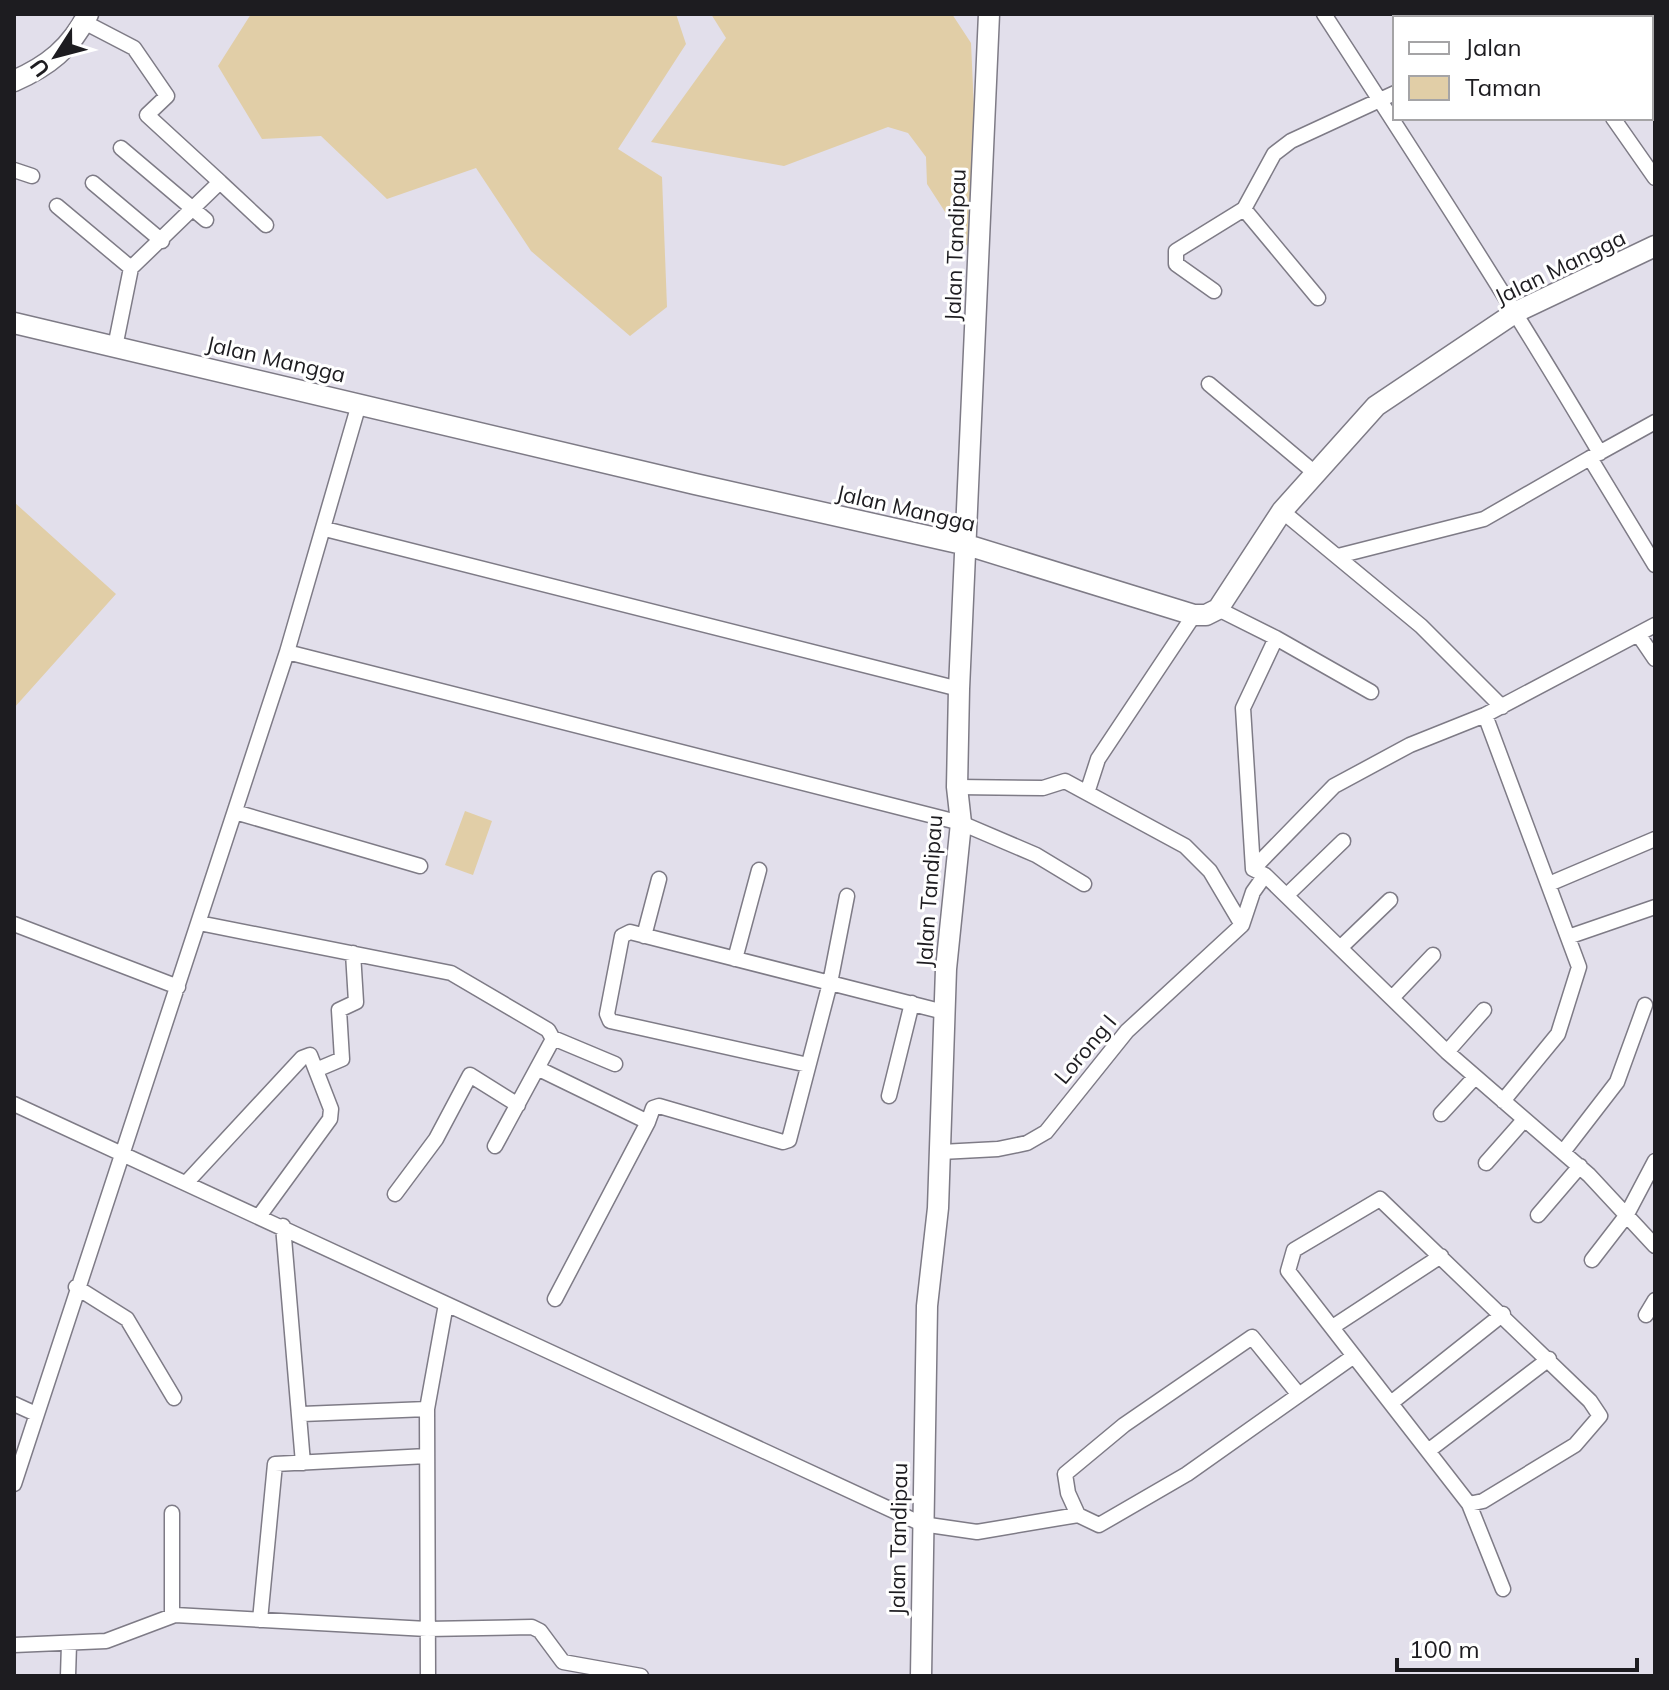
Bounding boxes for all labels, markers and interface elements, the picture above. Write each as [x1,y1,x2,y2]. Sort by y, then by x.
north arrow [16,16,96,96]
legend [1393,16,1653,120]
text: Jalan [1465,32,1521,62]
text: U [24,53,56,83]
text: Taman [1465,72,1542,102]
street label: Jalan Tandipau [938,168,972,322]
street label: Jalan Mangga [1490,223,1630,311]
street label: Jalan Mangga [204,329,348,389]
street label: Jalan Mangga [834,478,978,538]
street label: Jalan Tandipau [910,814,948,968]
street label: Lorong I [1048,1008,1122,1090]
street label: Jalan Tandipau [883,1462,913,1616]
scale bar [1397,1622,1637,1672]
text: 100 m [1409,1634,1480,1664]

